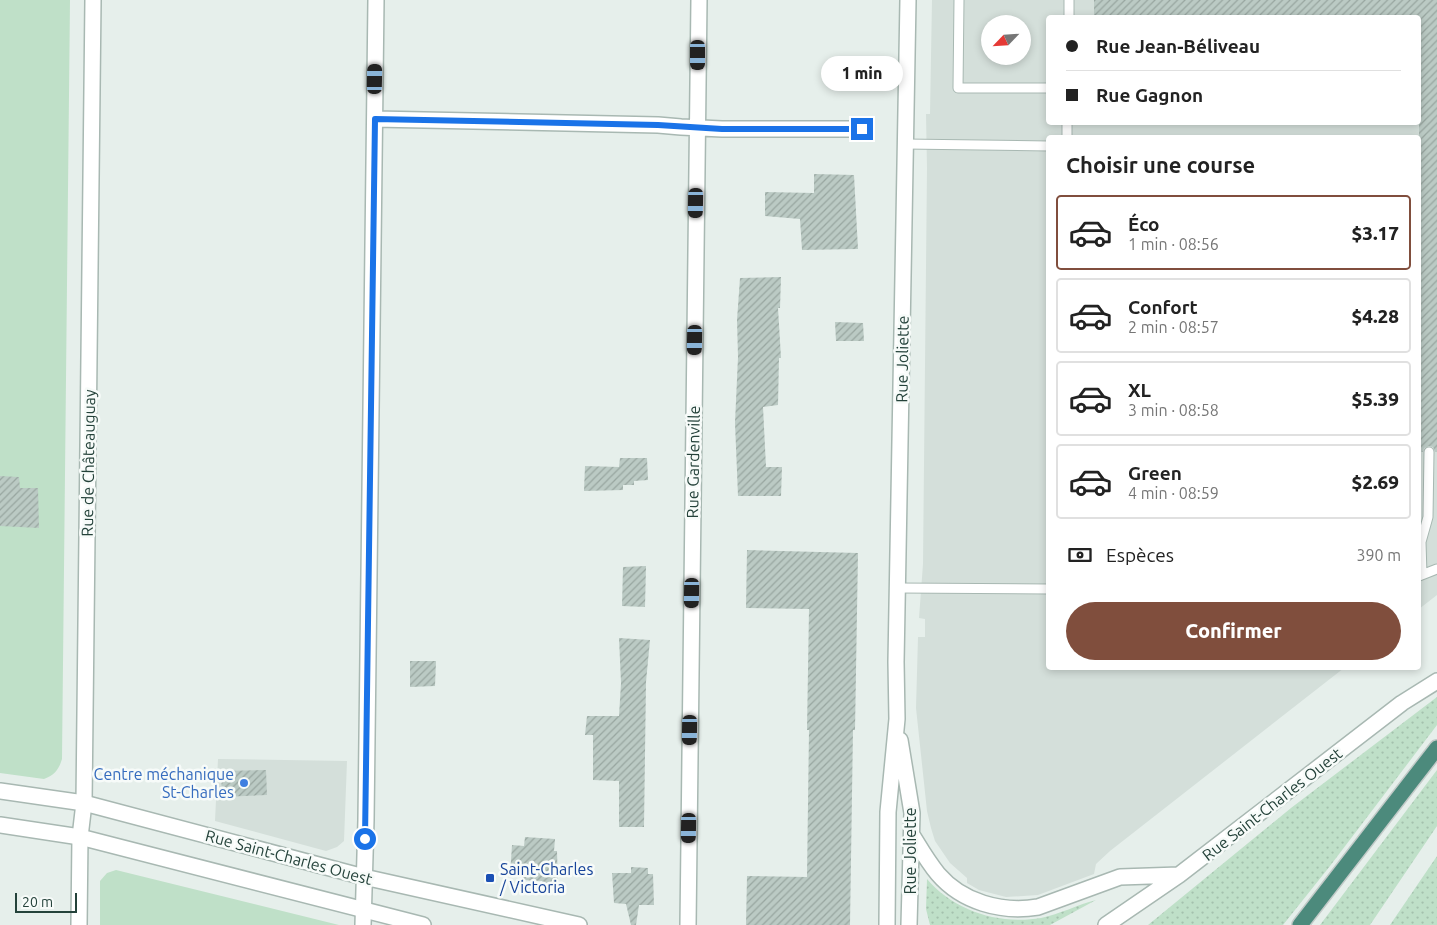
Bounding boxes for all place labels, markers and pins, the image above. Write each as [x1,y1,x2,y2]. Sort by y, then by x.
place label: Centre méchanique St-Charles [94,765,234,801]
marker: Centre méchanique St-Charles [238,777,250,789]
place label: Saint-Charles / Victoria [499,860,593,896]
marker: Saint-Charles / Victoria [484,872,496,884]

